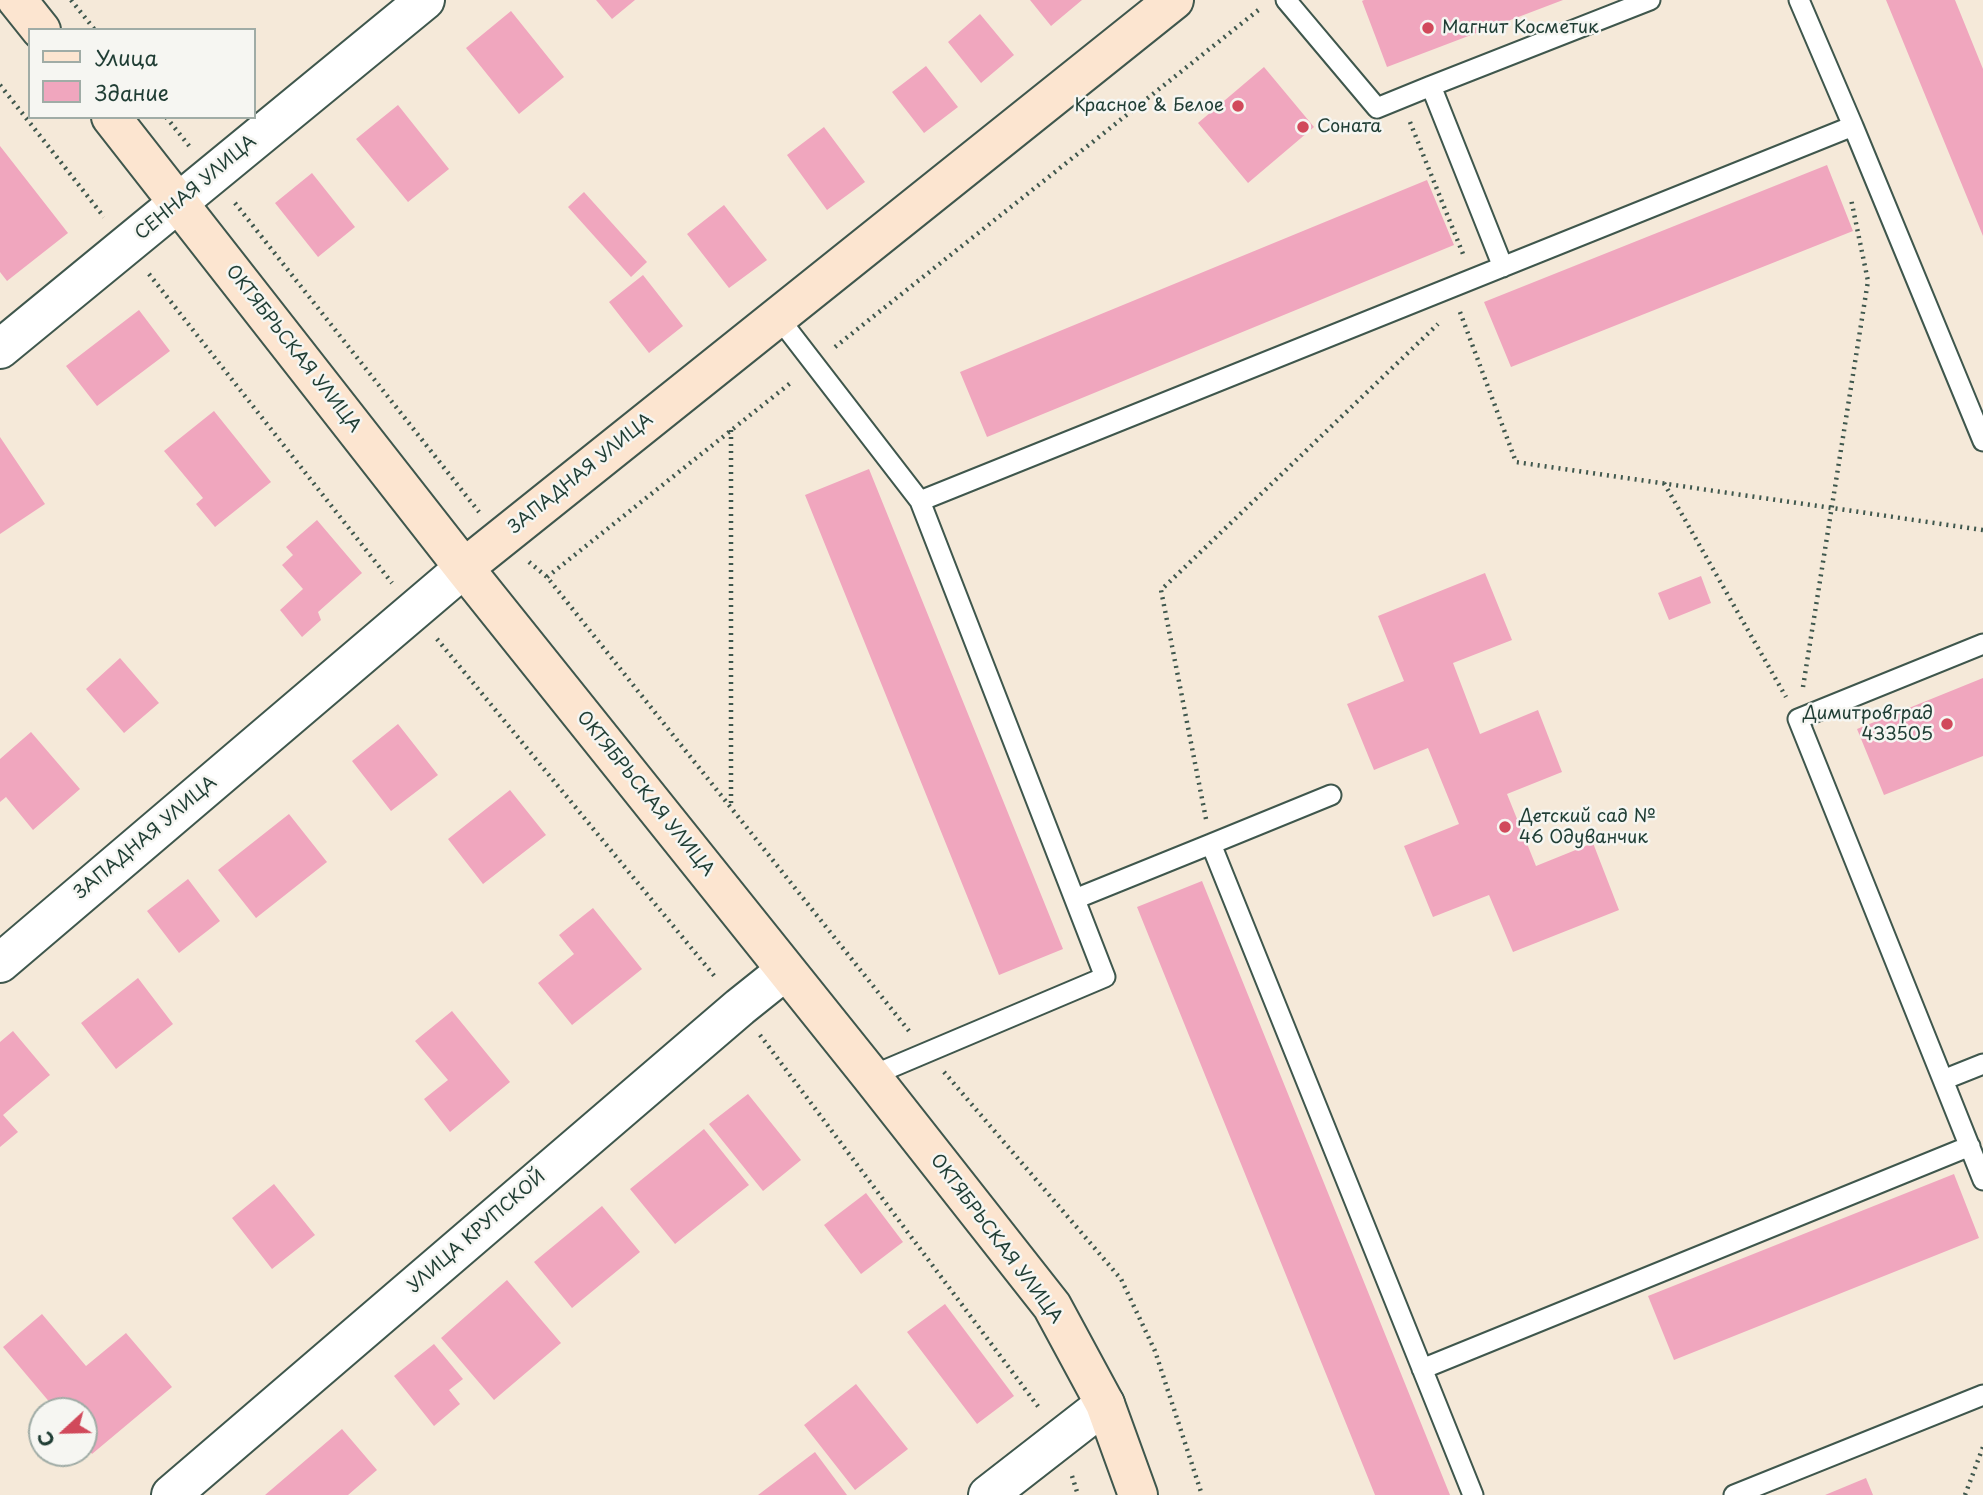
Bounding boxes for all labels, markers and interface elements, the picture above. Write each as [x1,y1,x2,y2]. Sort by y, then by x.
place label: Магнит Косметик [1442,17,1599,39]
marker: Магнит Косметик [1420,20,1436,36]
legend [28,28,256,119]
text: Улица [95,41,158,73]
text: Здание [95,76,169,108]
place label: Красное & Белое [1074,95,1224,117]
marker: Красное & Белое [1230,98,1246,114]
place label: Соната [1317,116,1382,138]
marker: Соната [1295,119,1311,135]
street label: СЕННАЯ УЛИЦА [131,131,261,245]
street label: ОКТЯБРЬСКАЯ УЛИЦА [221,261,365,437]
street label: ЗАПАДНАЯ УЛИЦА [504,409,658,539]
place label: Димитровград 433505 [1803,703,1933,746]
street label: ОКТЯБРЬСКАЯ УЛИЦА [572,707,718,881]
marker: Димитровград 433505 [1939,716,1955,732]
street label: ЗАПАДНАЯ УЛИЦА [70,772,222,904]
place label: Детский сад № 46 Одуванчик [1519,806,1656,848]
marker: Детский сад № 46 Одуванчик [1497,819,1513,835]
street label: ОКТЯБРЬСКАЯ УЛИЦА [925,1150,1067,1328]
street label: УЛИЦА КРУПСКОЙ [404,1166,550,1298]
north arrow [28,1397,98,1467]
text: С [30,1427,61,1451]

